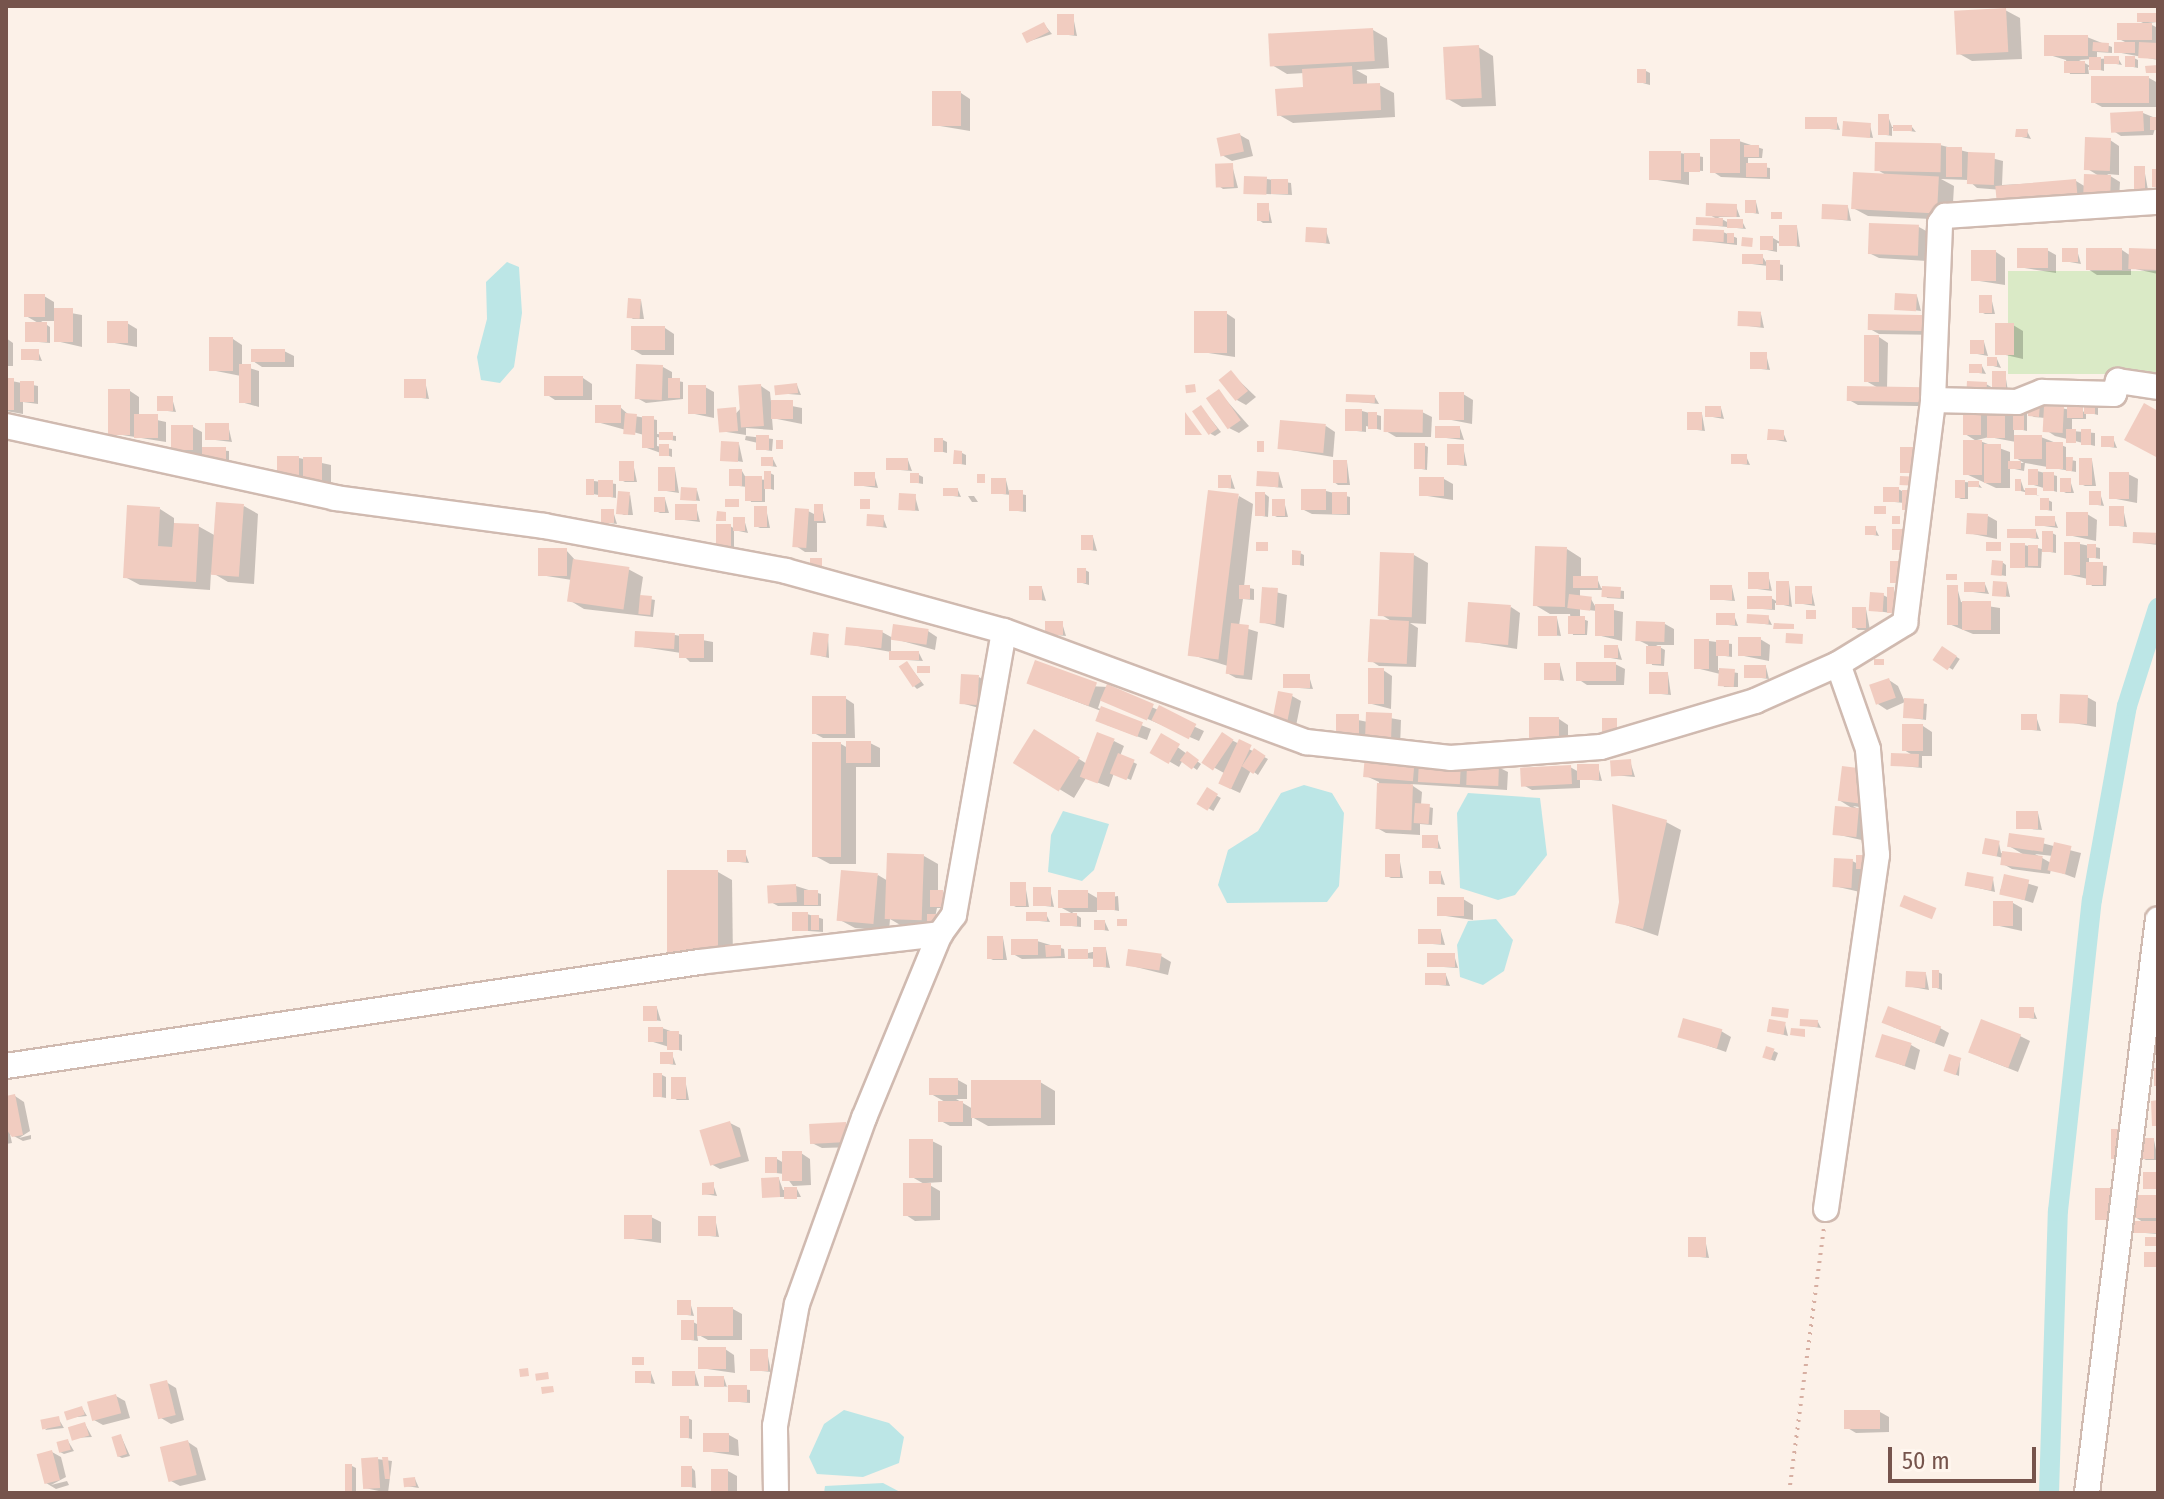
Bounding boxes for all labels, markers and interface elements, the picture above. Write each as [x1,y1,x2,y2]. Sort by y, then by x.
scale bar [1892,1431,2040,1481]
text: 50 m [1902,1447,1950,1475]

